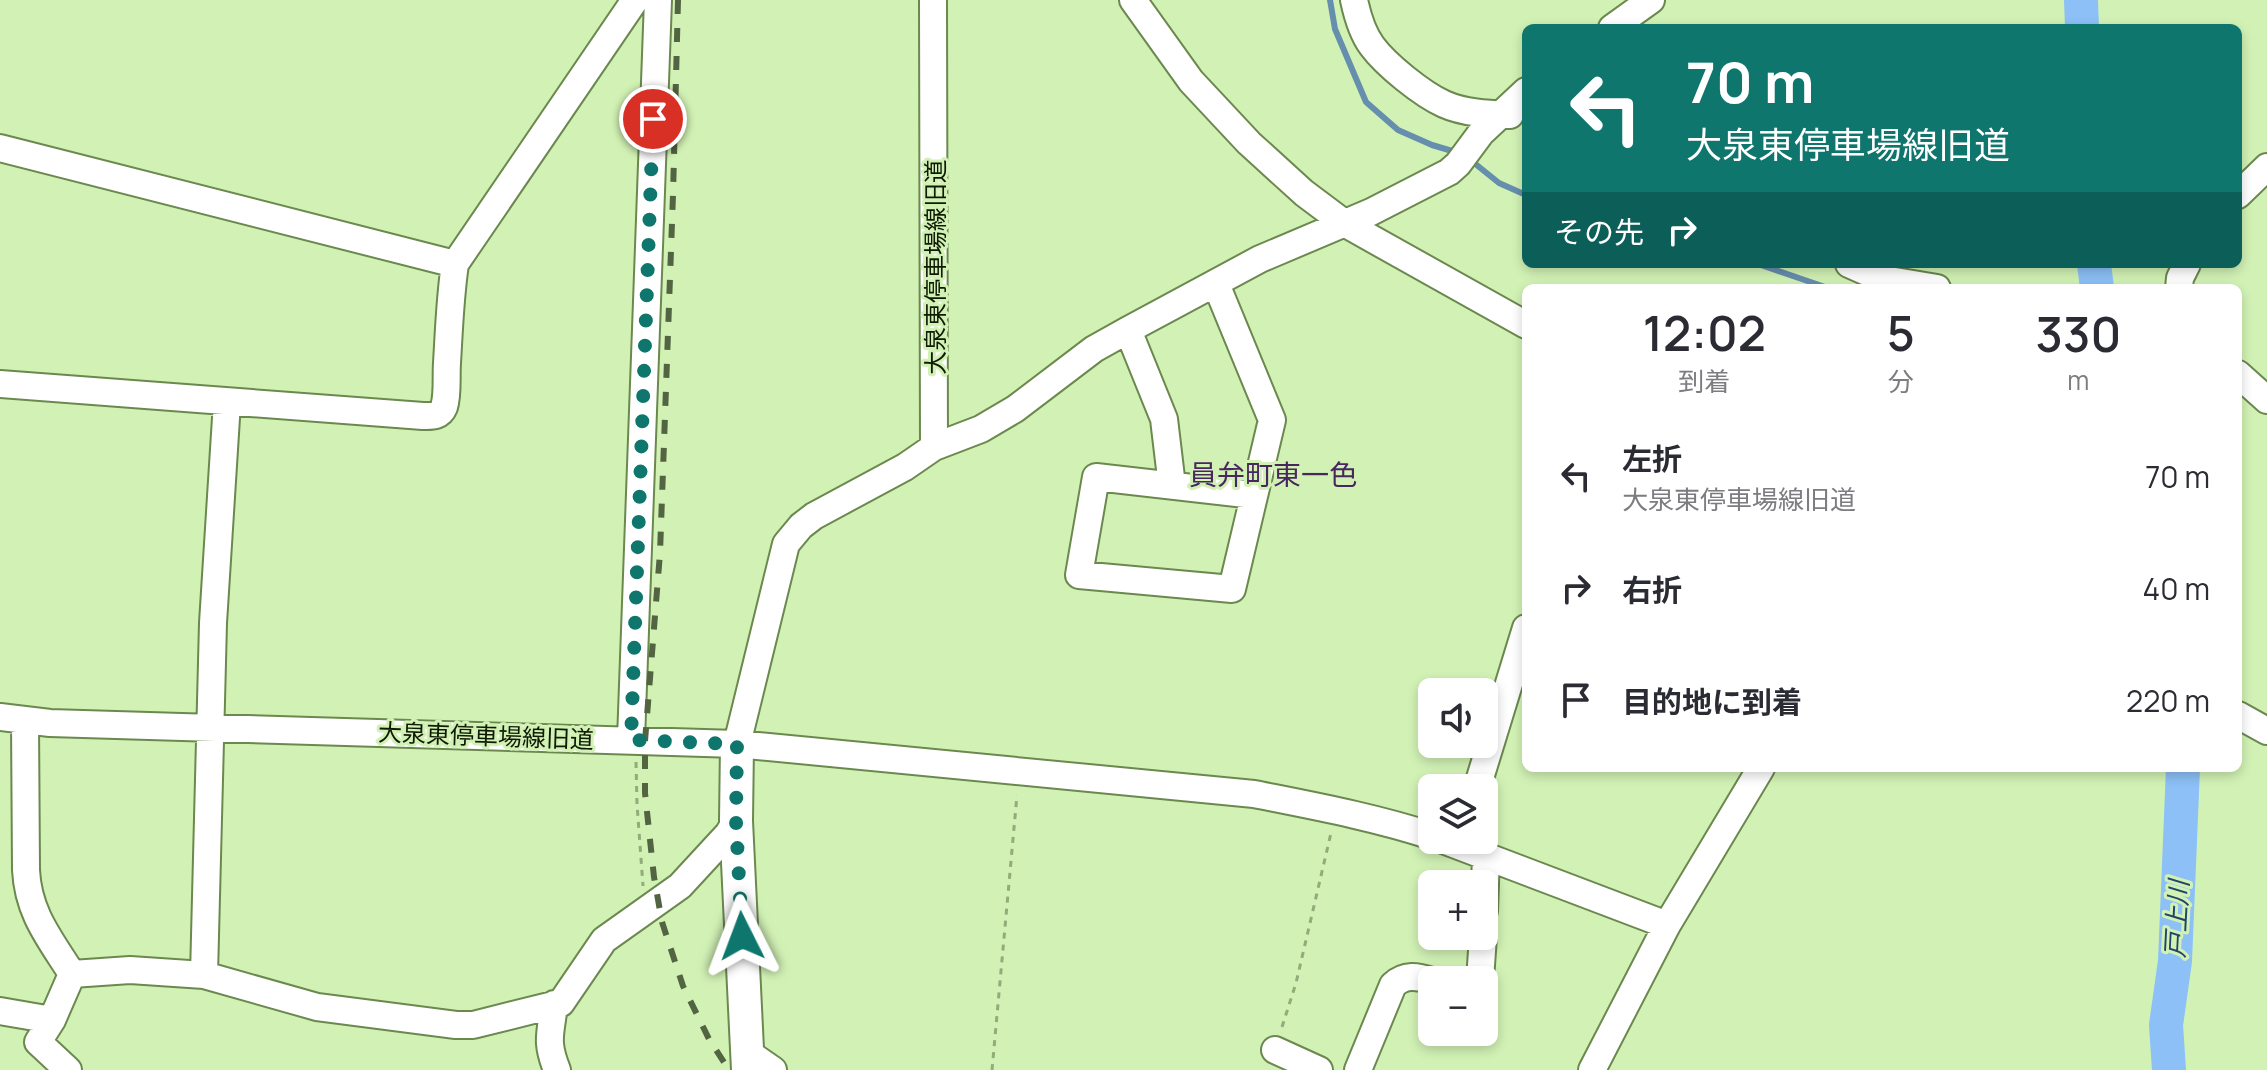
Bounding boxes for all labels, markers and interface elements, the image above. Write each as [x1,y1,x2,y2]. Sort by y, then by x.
text: 70 m [1686,43,1814,120]
icon: left [1554,56,1658,160]
pin [619,85,687,153]
icon: arrive [631,97,675,141]
text: 大泉東停車場線旧道 [1686,120,2010,169]
street label: 大泉東停車場線旧道 [918,159,951,375]
icon: right [1660,208,1704,252]
text: その先 [1554,211,1644,252]
text: 12:02 [1643,300,1766,365]
text: 5 [1887,300,1915,365]
text: 330 [2035,301,2121,366]
text: m [2067,362,2089,398]
text: 到着 [1678,363,1730,399]
text: 分 [1888,363,1914,399]
text: 左折 [1622,438,1682,479]
icon: left [1554,454,1598,498]
district label: 員弁町東一色 [1189,455,1357,493]
text: 70 m [2145,456,2210,497]
text: 大泉東停車場線旧道 [1622,481,1856,517]
icon: right [1554,566,1598,610]
text: 40 m [2143,568,2210,609]
text: 右折 [1622,569,1682,610]
map controls [1418,678,1498,1046]
button: sound [1418,678,1498,758]
icon: arrive [1554,678,1598,722]
text: 220 m [2126,680,2210,721]
text: 目的地に到着 [1622,681,1802,722]
street label: 大泉東停車場線旧道 [377,715,595,755]
button: layers [1418,774,1498,854]
button: + [1418,870,1498,950]
water label: 戸上川 [2156,876,2196,959]
position arrow [700,894,784,978]
button: − [1418,966,1498,1046]

